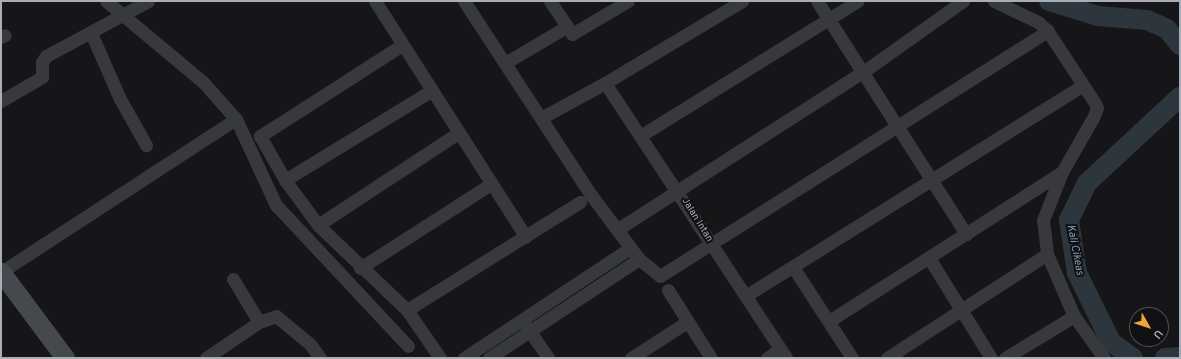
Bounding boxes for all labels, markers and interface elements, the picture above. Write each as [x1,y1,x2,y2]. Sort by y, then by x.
street label: Jalan Intan [679,196,715,244]
water label: Kali Cikeas [1064,224,1086,276]
north arrow [1129,307,1169,347]
text: U [1150,326,1165,341]

